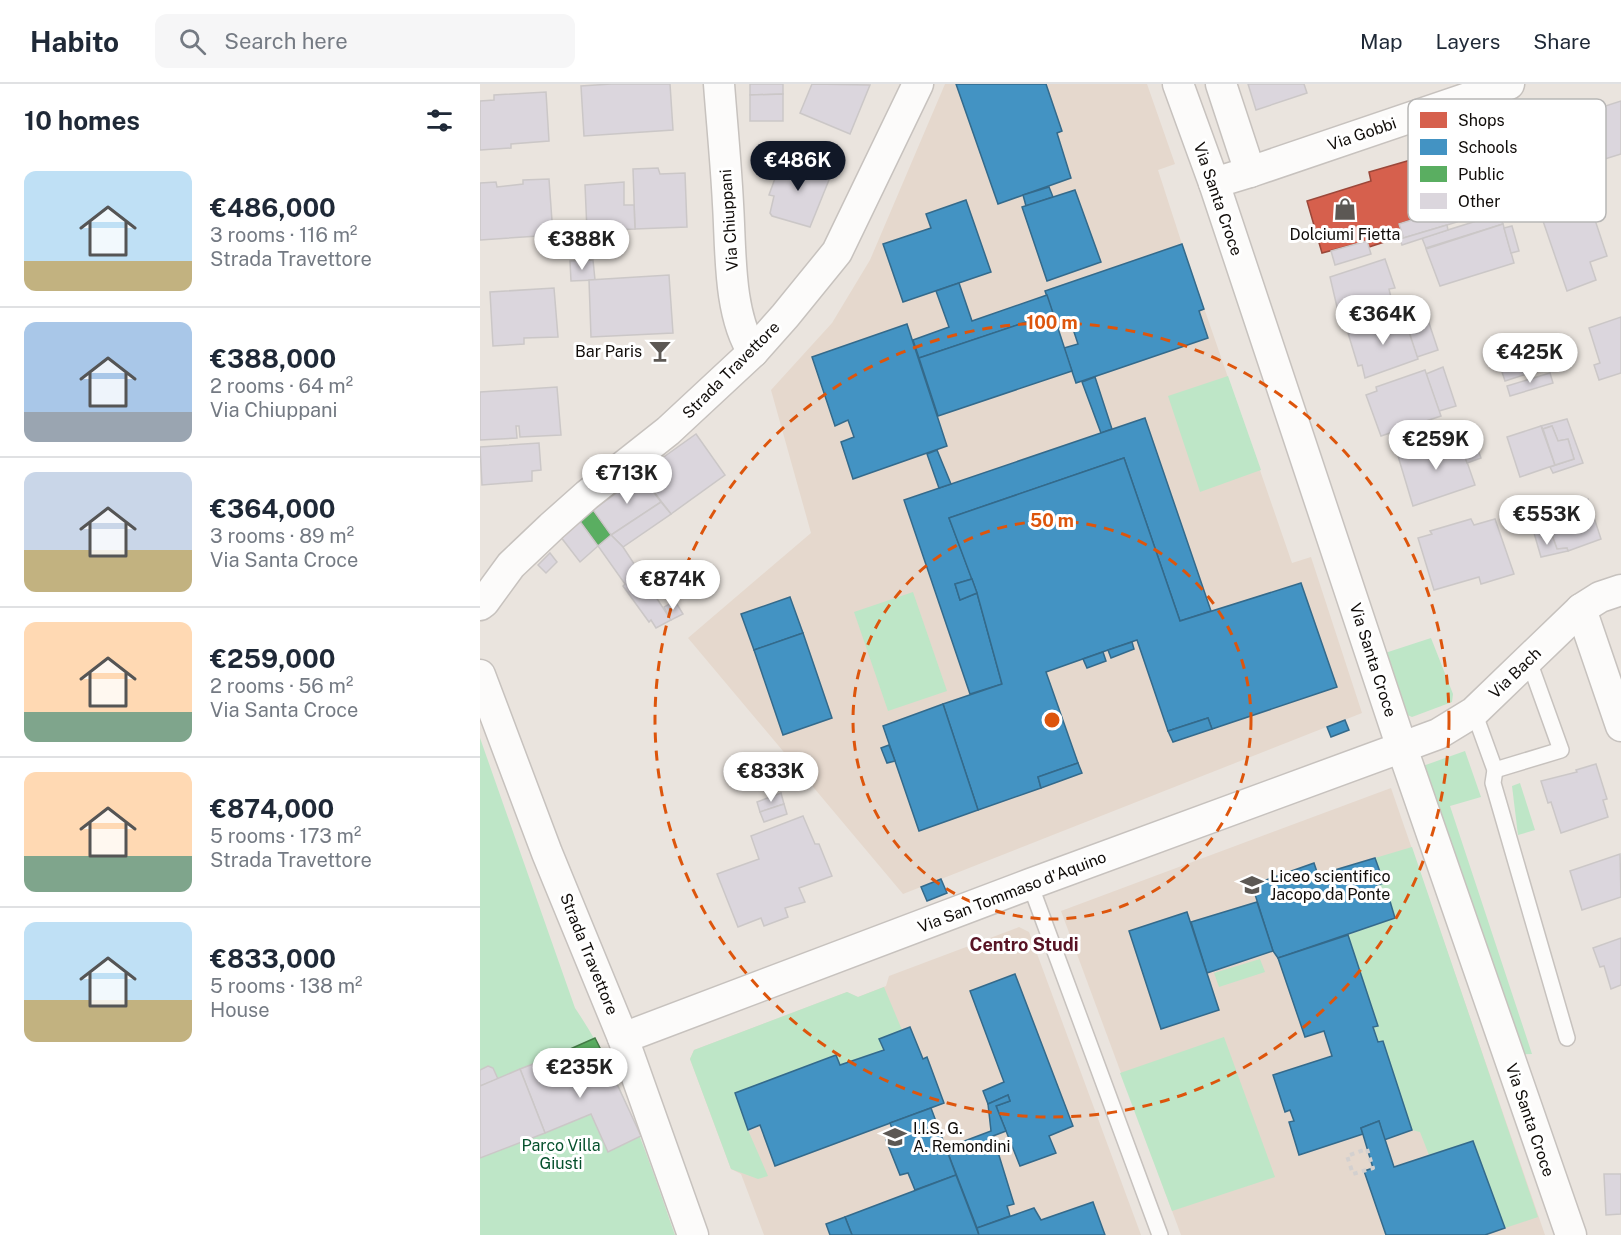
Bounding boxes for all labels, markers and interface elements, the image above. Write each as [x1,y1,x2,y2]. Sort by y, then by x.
search box [155,14,575,68]
text: Habito [30,25,119,58]
icon: search [176,25,209,58]
text: Search here [224,28,348,54]
text: Map [1360,29,1403,54]
text: Layers [1436,29,1500,54]
text: Share [1533,29,1591,54]
legend [1408,99,1606,222]
icon: filters [423,104,456,137]
text: 10 homes [24,105,140,136]
text: Shops [1458,111,1505,130]
street label: Via Gobbi [1325,113,1399,155]
text: Schools [1458,138,1517,157]
street label: Via Santa Croce [1190,140,1246,258]
pin: €486K [756,141,840,192]
text: €486K [764,148,832,172]
text: Public [1458,165,1505,184]
street label: Via Chiuppani [716,168,742,272]
text: €486,000 [210,192,336,223]
text: Other [1458,192,1500,211]
icon: home [72,195,144,267]
shop icon: Dolciumi Fietta [1332,196,1358,222]
pin: €388K [540,220,624,271]
text: 3 rooms · 116 m² [210,223,357,247]
place label: Dolciumi Fietta [1290,225,1400,244]
text: €388K [548,227,616,251]
text: Strada Travettore [210,247,372,271]
pin: €364K [1341,295,1425,346]
text: €364K [1350,302,1416,326]
text: 100 m [1026,312,1078,333]
street label: Strada Travettore [678,317,784,423]
pin: €425K [1488,333,1572,384]
bar icon: Bar Paris [647,338,673,364]
text: €425K [1497,340,1563,364]
place label: Bar Paris [575,342,642,361]
text: €388,000 [210,343,336,374]
icon: home [72,346,144,418]
text: 2 rooms · 64 m² [210,374,353,398]
text: Via Chiuppani [210,398,338,422]
pin: €259K [1394,420,1478,471]
text: €259K [1403,427,1469,451]
pin: €713K [585,454,669,505]
text: €713K [596,461,658,485]
text: €364,000 [210,493,336,524]
pin: €553K [1505,495,1589,546]
icon: home [72,496,144,568]
text: €553K [1513,502,1581,526]
text: 50 m [1030,510,1074,531]
text: 3 rooms · 89 m² [210,524,354,548]
text: Via Santa Croce [210,548,358,572]
pin: €874K [631,560,715,611]
text: €874K [640,567,706,591]
street label: Via Santa Croce [1346,601,1400,719]
text: €259,000 [210,643,335,674]
street label: Via Bach [1485,644,1545,702]
icon: home [72,646,144,718]
text: 2 rooms · 56 m² [210,674,353,698]
text: Via Santa Croce [210,698,358,722]
centre of rings [1042,710,1062,730]
pin: €833K [729,752,813,803]
text: €833K [737,759,805,783]
text: €874,000 [210,793,334,824]
icon: home [72,796,144,868]
text: 5 rooms · 173 m² [210,824,361,848]
street label: Via San Tommaso d'Aquino [915,847,1109,937]
text: Strada Travettore [210,848,372,872]
place label: Liceo scientifico Jacopo da Ponte [1270,867,1391,904]
school or university icon: Liceo scientifico Jacopo da Ponte [1239,872,1265,898]
street label: Strada Travettore [556,890,622,1018]
district label: Centro Studi [969,934,1079,955]
text: €833,000 [210,943,336,974]
icon: home [72,946,144,1018]
text: 5 rooms · 138 m² [210,974,362,998]
text: House [210,998,270,1022]
pin: €235K [538,1048,622,1099]
text: €235K [547,1055,613,1079]
street label: Via Santa Croce [1502,1061,1558,1179]
place label: I.I.S. G. A. Remondini [913,1119,1010,1156]
school or university icon: I.I.S. G. A. Remondini [882,1124,908,1150]
park label: Parco Villa Giusti [521,1136,601,1173]

